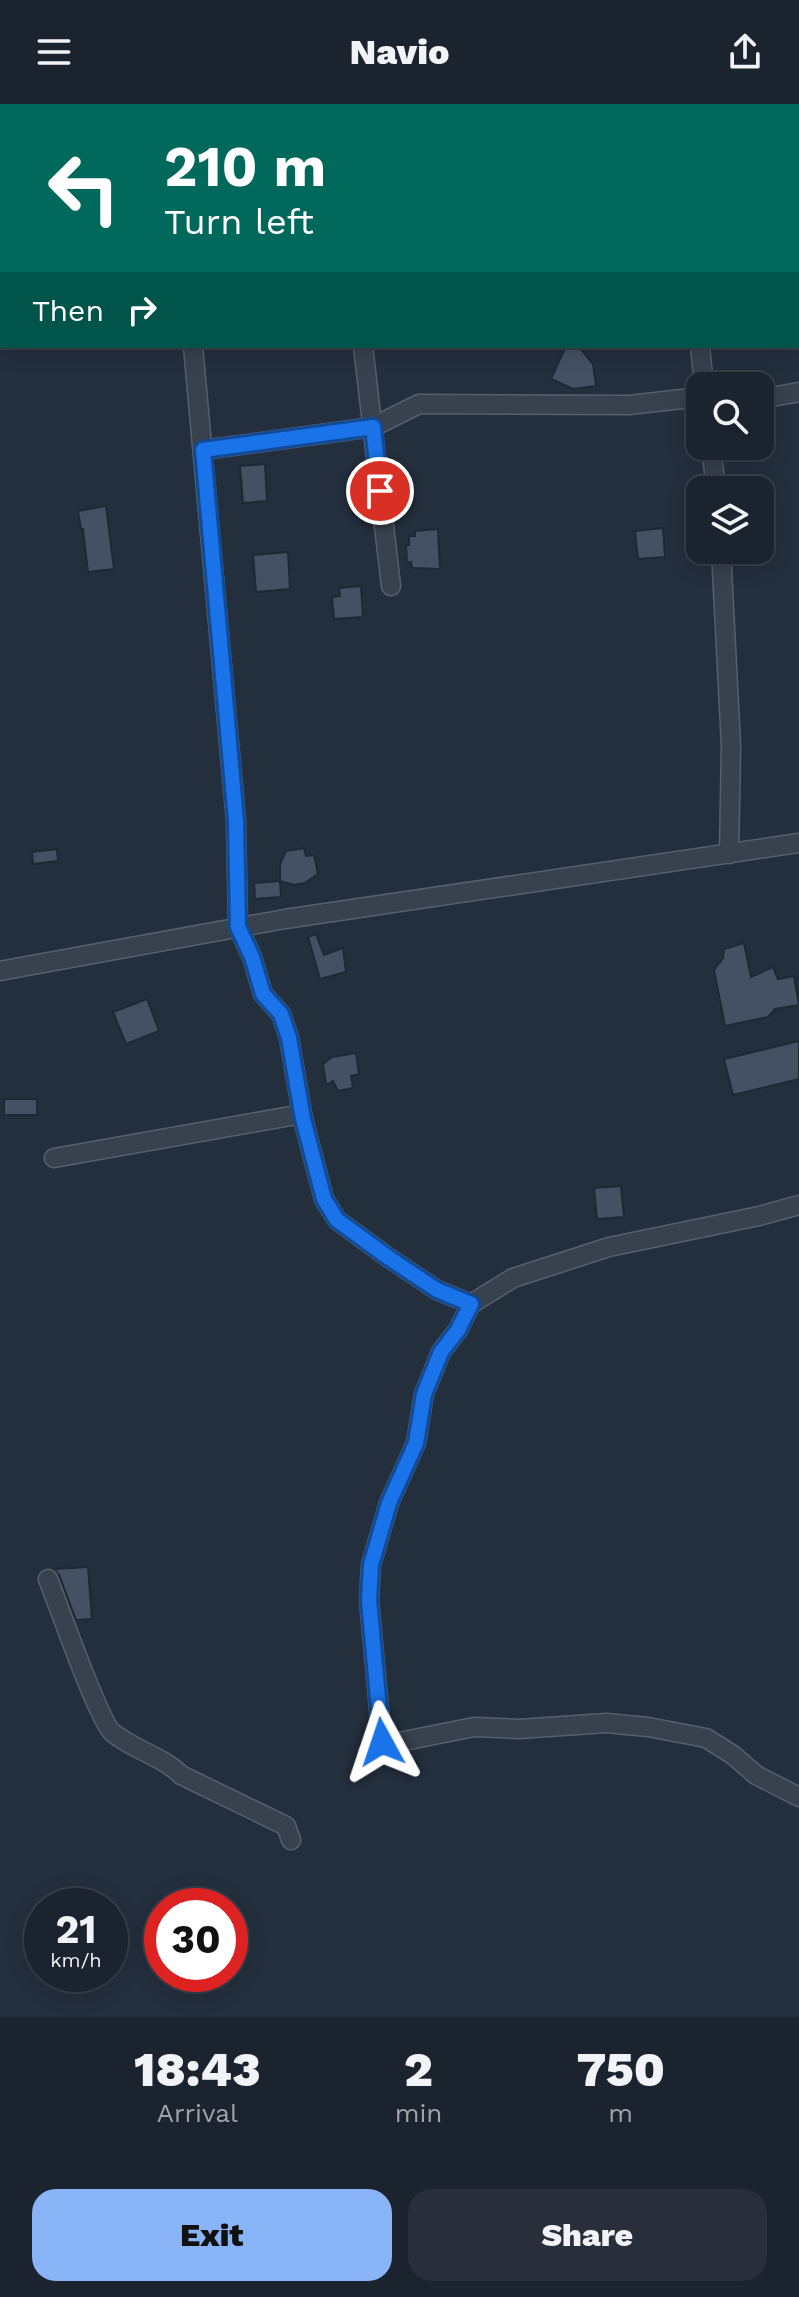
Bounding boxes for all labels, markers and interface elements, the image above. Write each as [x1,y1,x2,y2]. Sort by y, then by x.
icon: menu [32,30,76,74]
icon: share [723,30,767,74]
text: Navio [350,31,449,73]
text: 210 m [164,134,326,200]
icon: left [32,136,136,240]
text: Turn left [164,201,314,243]
icon: right [120,288,164,332]
text: Then [32,293,104,328]
map controls [686,372,774,564]
button: search [686,372,774,460]
pin [346,457,414,525]
icon: arrive [358,469,402,513]
button: layers [686,476,774,564]
position arrow [340,1700,424,1784]
speed limit sign: 30 [144,1888,248,1992]
text: 21 [55,1906,97,1953]
text: km/h [50,1948,102,1972]
text: 18:43 [134,2041,261,2098]
text: 2 [404,2041,433,2098]
text: 750 [576,2041,665,2098]
text: Arrival [157,2098,238,2128]
text: min [395,2098,442,2128]
text: m [608,2098,633,2128]
button: Exit [32,2189,392,2281]
button: Share [408,2189,767,2281]

